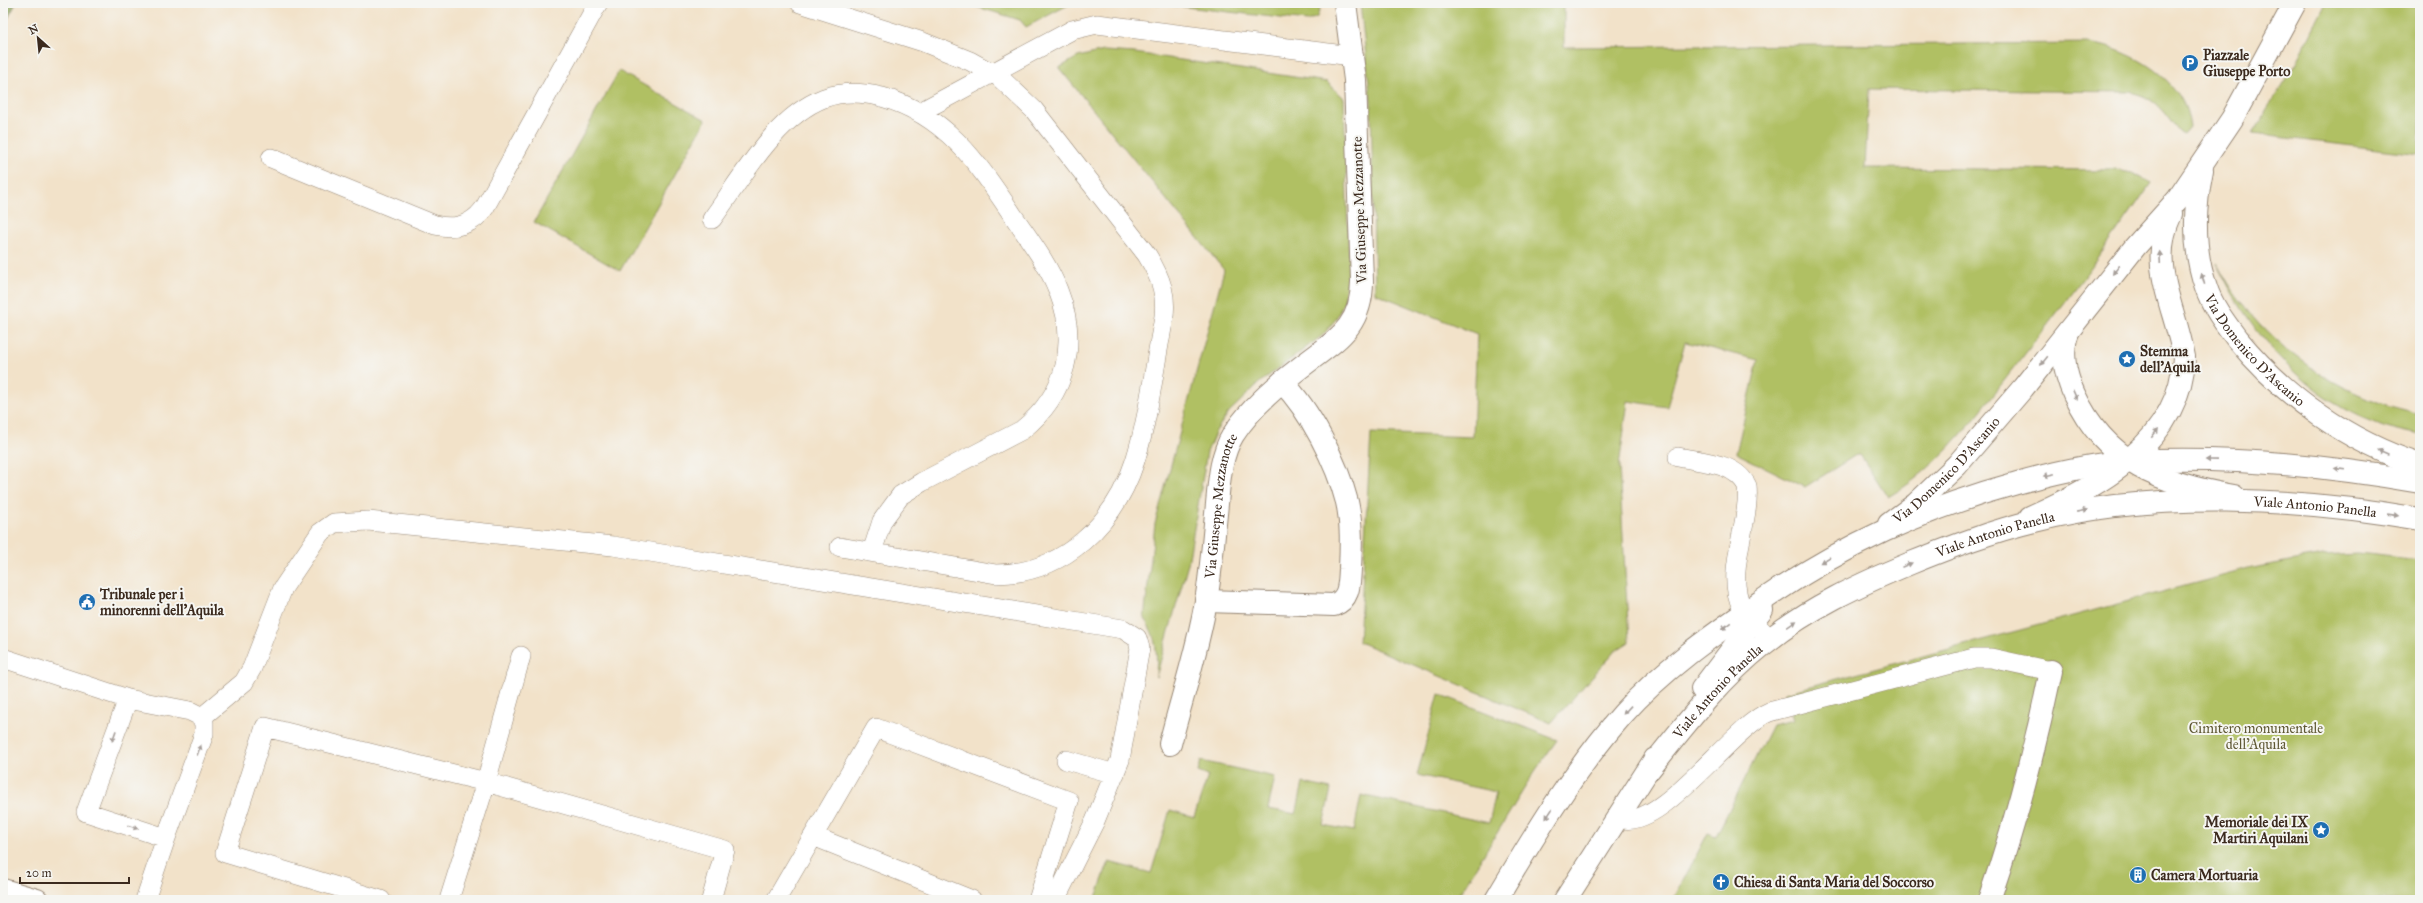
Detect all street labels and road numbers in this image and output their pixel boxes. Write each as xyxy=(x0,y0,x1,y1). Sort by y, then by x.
street label: Via Giuseppe Mezzanotte xyxy=(1348,136,1371,285)
street label: Via Domenico D'Ascanio xyxy=(2200,290,2308,410)
street label: Via Domenico D'Ascanio xyxy=(1889,413,2004,528)
street label: Via Giuseppe Mezzanotte xyxy=(1201,430,1241,581)
street label: Viale Antonio Panella xyxy=(2252,493,2378,521)
street label: Viale Antonio Panella xyxy=(1933,508,2056,562)
street label: Viale Antonio Panella xyxy=(1669,641,1766,743)

